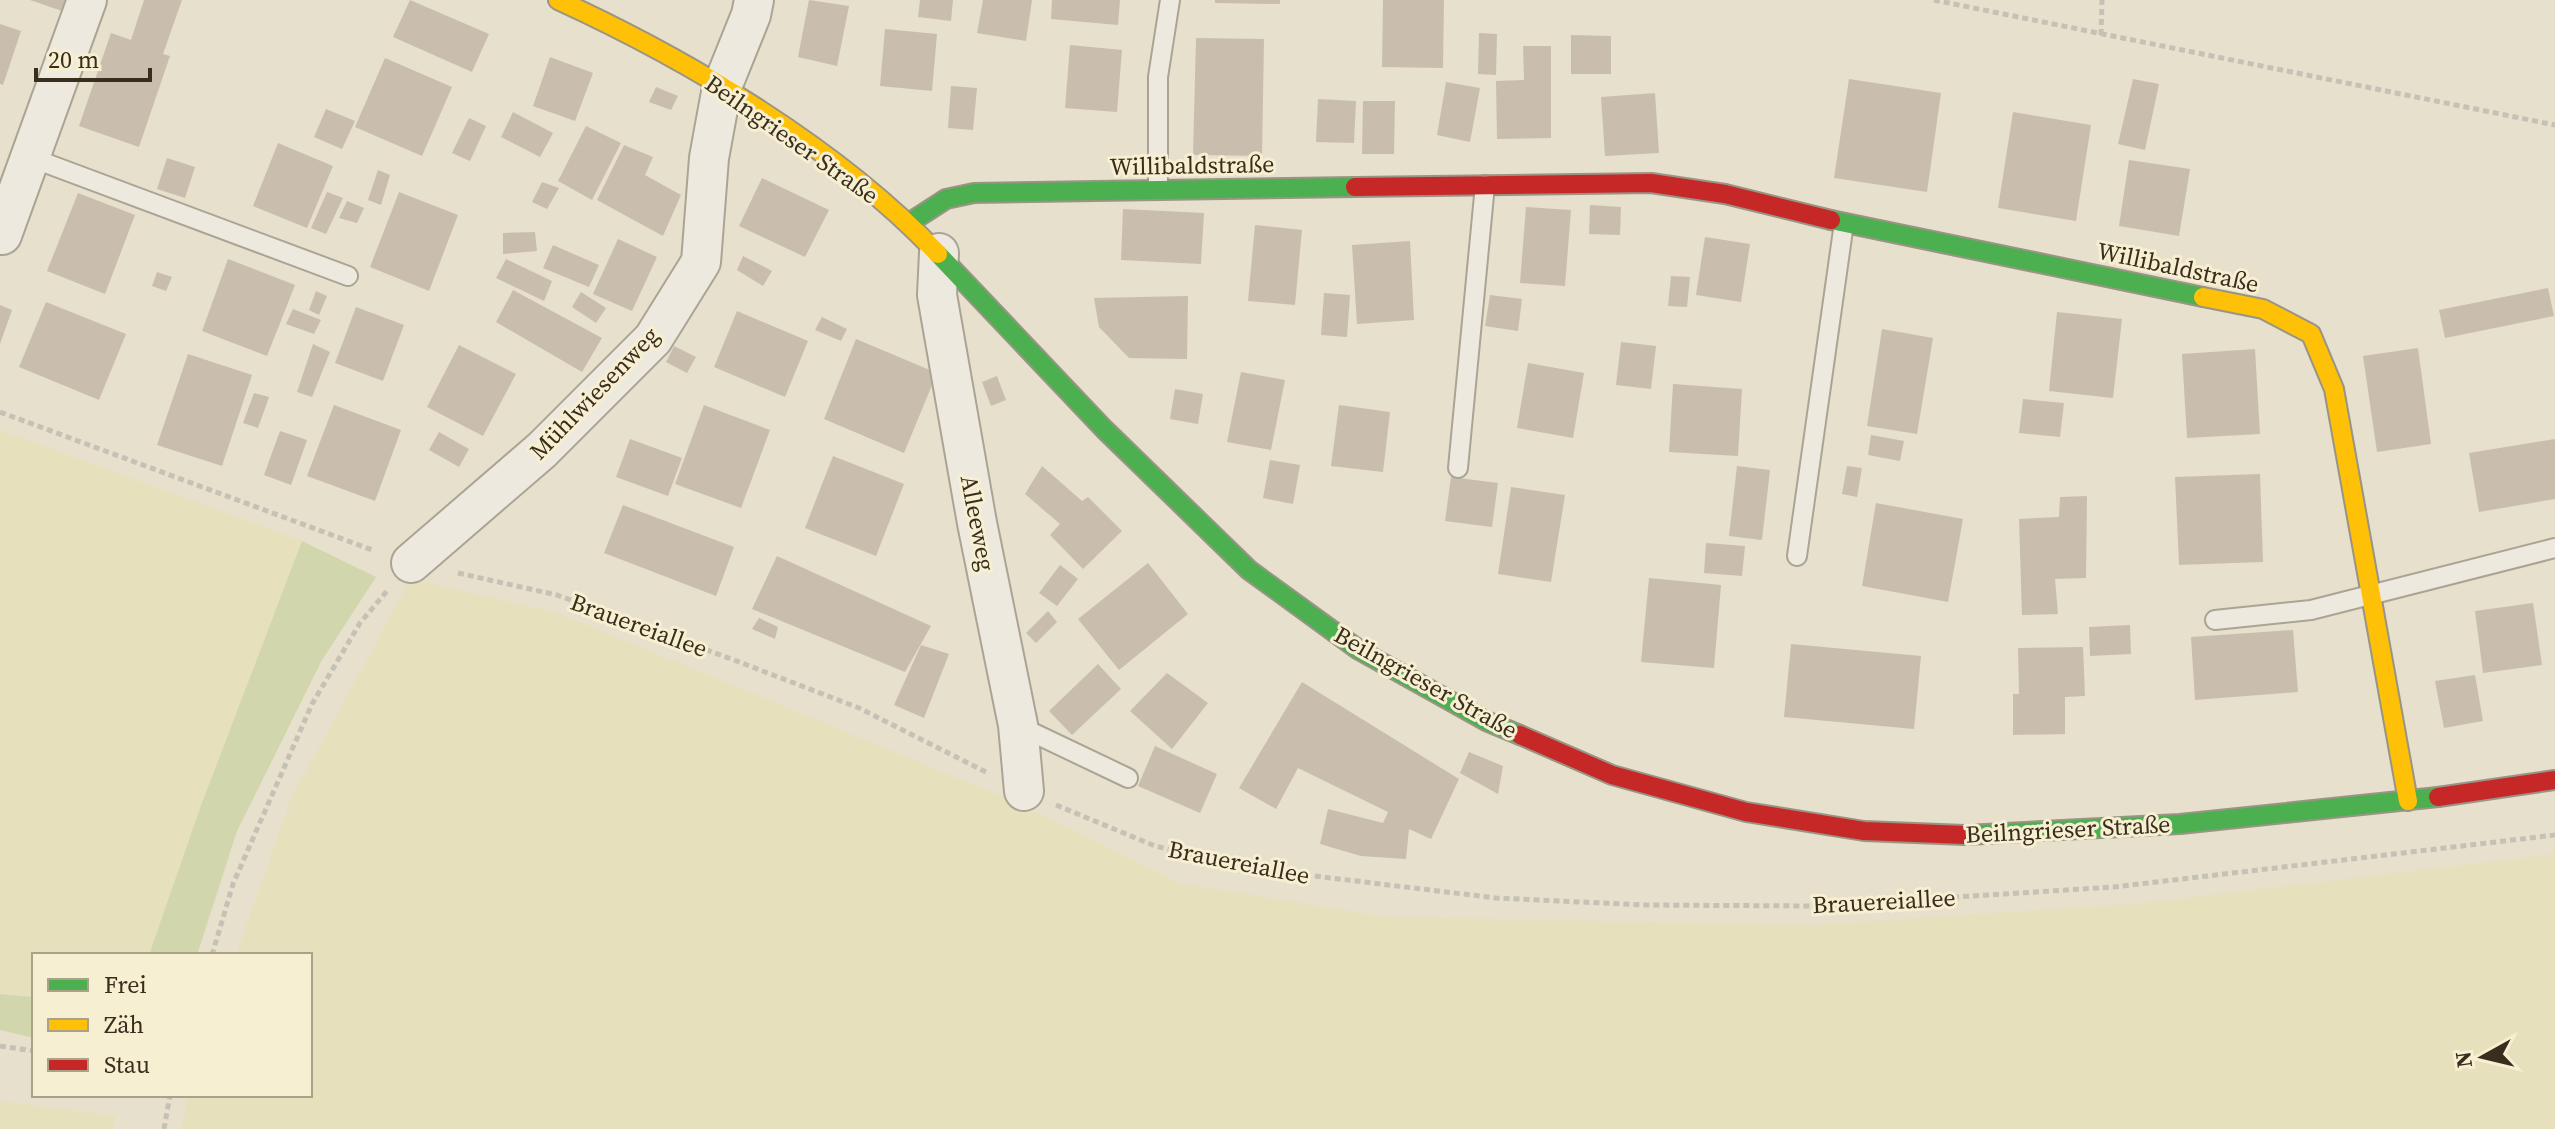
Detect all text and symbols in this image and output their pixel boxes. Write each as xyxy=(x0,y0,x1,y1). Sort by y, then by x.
scale bar xyxy=(36,32,150,82)
text: 20 m xyxy=(48,43,99,76)
street label: Beilngrieser Straße xyxy=(699,67,885,211)
street label: Willibaldstraße xyxy=(1109,147,1275,183)
street label: Willibaldstraße xyxy=(2094,234,2262,300)
street label: Mühlwiesenweg xyxy=(522,319,666,467)
street label: Alleeweg xyxy=(953,472,1003,574)
street label: Brauereiallee xyxy=(566,585,712,665)
street label: Beilngrieser Straße xyxy=(1328,618,1524,746)
street label: Beilngrieser Straße xyxy=(1965,807,2171,851)
street label: Brauereiallee xyxy=(1165,832,1313,892)
street label: Brauereiallee xyxy=(1811,881,1957,921)
legend xyxy=(32,953,312,1097)
text: Frei xyxy=(104,968,147,1001)
text: Zäh xyxy=(104,1008,144,1041)
north arrow xyxy=(2443,1017,2523,1097)
text: Stau xyxy=(104,1048,150,1081)
text: N xyxy=(2447,1050,2479,1070)

